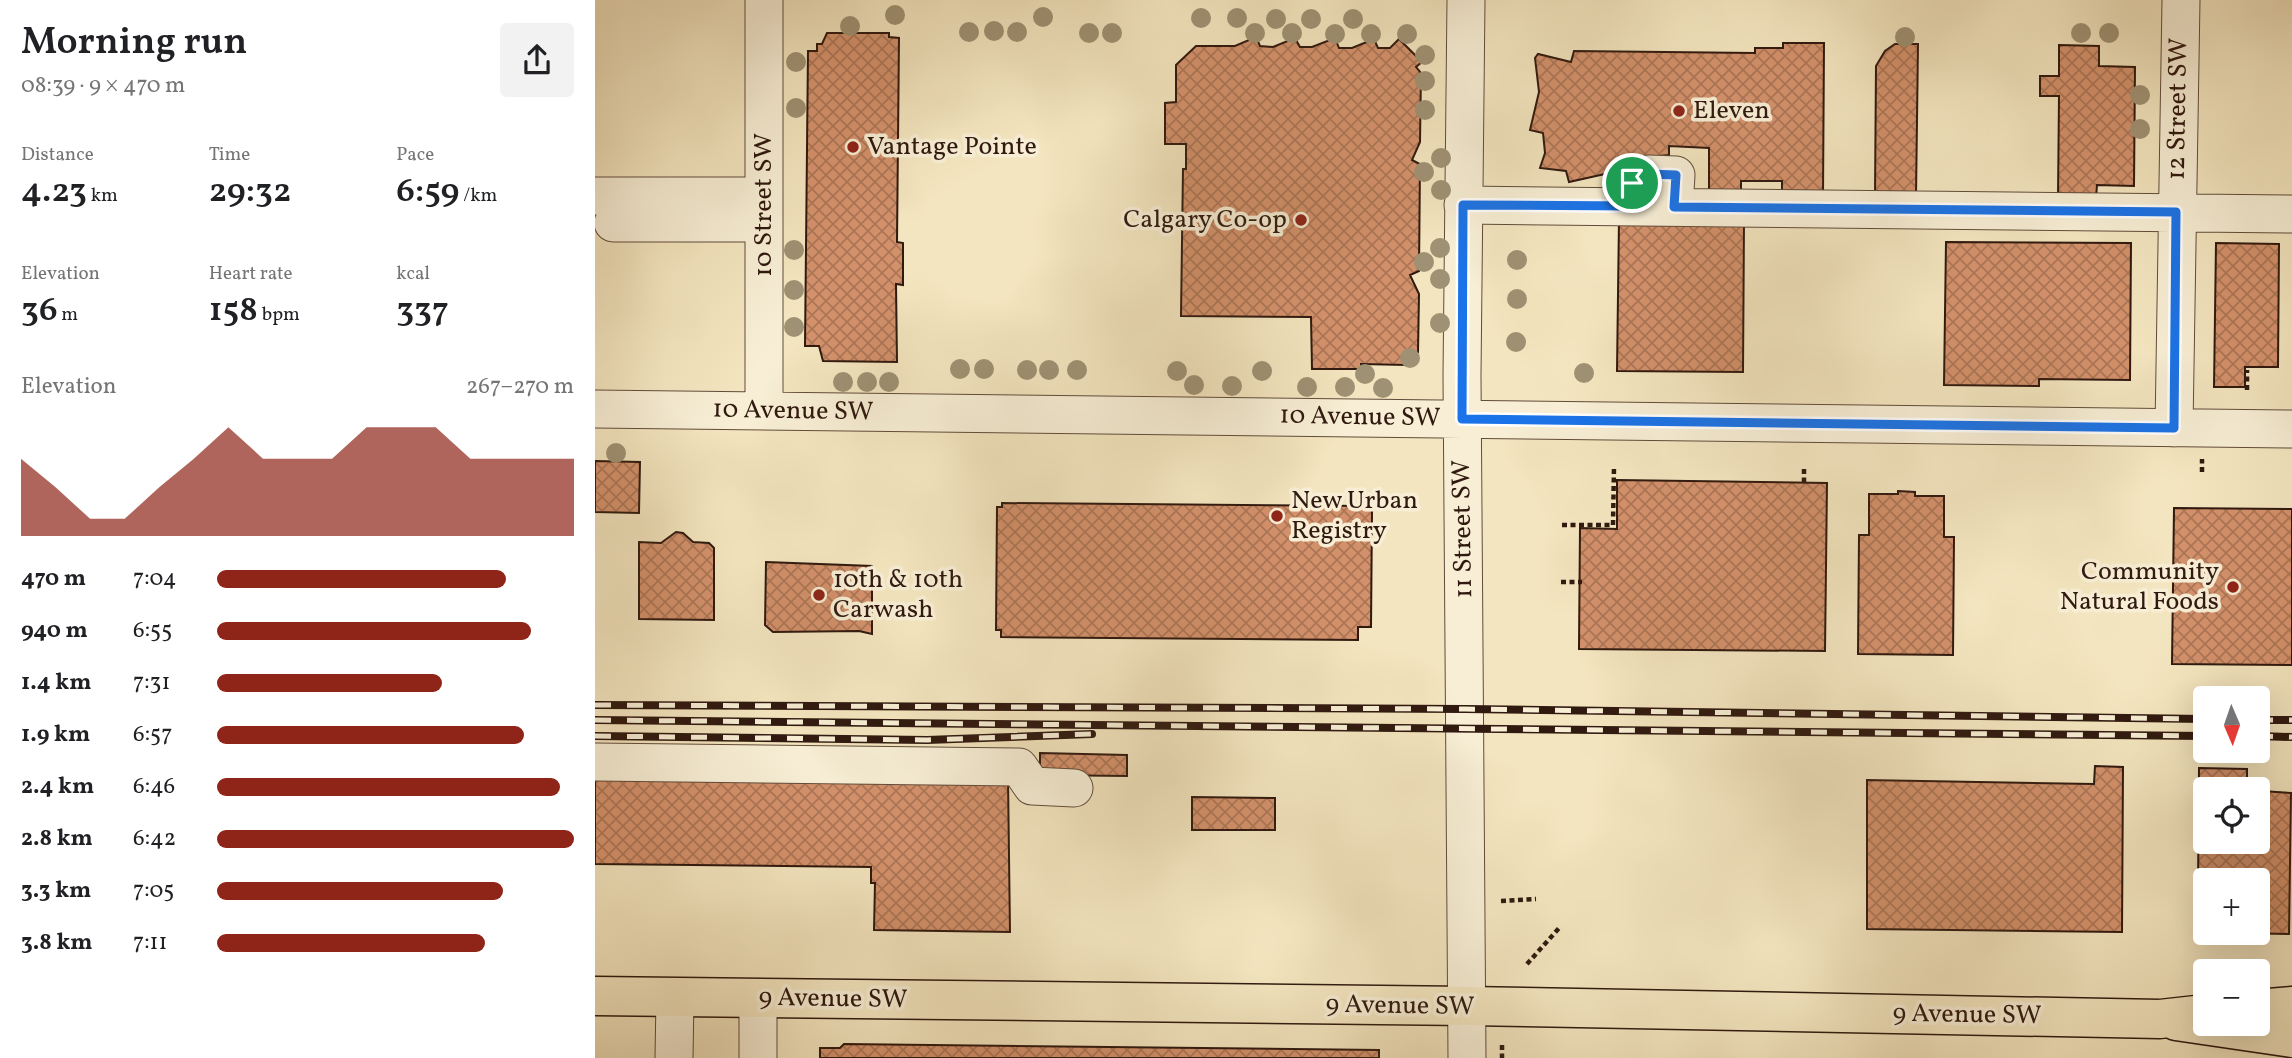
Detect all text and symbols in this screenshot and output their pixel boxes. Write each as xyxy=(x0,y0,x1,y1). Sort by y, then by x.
text: Morning run xyxy=(21,17,247,70)
button: share xyxy=(500,23,574,97)
street label: 12 Street SW xyxy=(2159,37,2197,181)
text: 08:39 · 9 × 470 m xyxy=(21,70,185,102)
place label: Eleven xyxy=(1693,93,1770,129)
marker: Eleven xyxy=(1671,103,1687,119)
place label: Vantage Pointe xyxy=(867,129,1037,165)
street label: 10 Street SW xyxy=(746,133,782,277)
marker: Vantage Pointe xyxy=(845,139,861,155)
text: Distance xyxy=(21,142,94,168)
text: Time xyxy=(209,142,250,168)
text: Pace xyxy=(396,142,434,168)
pin xyxy=(1602,153,1662,213)
icon: arrive xyxy=(1613,164,1651,202)
text: 4.23 xyxy=(21,168,87,216)
text: 29:32 xyxy=(209,168,291,216)
text: 6:59 xyxy=(396,168,459,216)
text: km xyxy=(87,183,118,209)
text: /km xyxy=(459,183,497,209)
place label: Calgary Co-op xyxy=(1123,202,1287,238)
marker: Calgary Co-op xyxy=(1293,212,1309,228)
text: Elevation xyxy=(21,261,100,287)
text: Heart rate xyxy=(209,261,293,287)
text: kcal xyxy=(396,261,430,287)
text: 36 xyxy=(21,287,58,335)
text: 158 xyxy=(209,287,258,335)
text: 337 xyxy=(396,287,449,335)
text: m xyxy=(58,302,78,328)
text: bpm xyxy=(258,302,300,328)
text: Elevation xyxy=(21,371,117,403)
text: 267–270 m xyxy=(466,371,574,403)
street label: 10 Avenue SW xyxy=(712,392,874,430)
street label: 10 Avenue SW xyxy=(1279,398,1441,436)
street label: 11 Street SW xyxy=(1444,459,1482,599)
place label: New Urban Registry xyxy=(1291,483,1418,549)
marker: New Urban Registry xyxy=(1269,508,1285,524)
place label: Community Natural Foods xyxy=(2060,554,2219,620)
place label: 10th & 10th Carwash xyxy=(833,562,963,628)
text: 470 m xyxy=(21,563,86,595)
text: 7:04 xyxy=(133,563,177,595)
marker: Community Natural Foods xyxy=(2225,579,2241,595)
marker: 10th & 10th Carwash xyxy=(811,587,827,603)
text: 940 m xyxy=(21,615,88,647)
text: 6:55 xyxy=(133,615,172,647)
text: 1.4 km xyxy=(21,667,92,699)
text: 7:31 xyxy=(133,667,170,699)
north arrow xyxy=(2193,686,2270,763)
map controls xyxy=(2193,686,2270,1036)
text: 1.9 km xyxy=(21,719,90,751)
text: 6:57 xyxy=(133,719,172,751)
text: 2.4 km xyxy=(21,771,94,803)
text: 6:46 xyxy=(133,771,175,803)
button: locate xyxy=(2193,777,2270,854)
text: 2.8 km xyxy=(21,823,93,855)
text: 6:42 xyxy=(133,823,176,855)
button: + xyxy=(2193,868,2270,945)
text: 3.3 km xyxy=(21,875,91,907)
text: 7:05 xyxy=(133,875,174,907)
text: 3.8 km xyxy=(21,927,93,959)
text: 7:11 xyxy=(133,927,167,959)
button: − xyxy=(2193,959,2270,1036)
street label: 9 Avenue SW xyxy=(758,980,908,1018)
street label: 9 Avenue SW xyxy=(1325,987,1475,1025)
street label: 9 Avenue SW xyxy=(1892,996,2042,1034)

